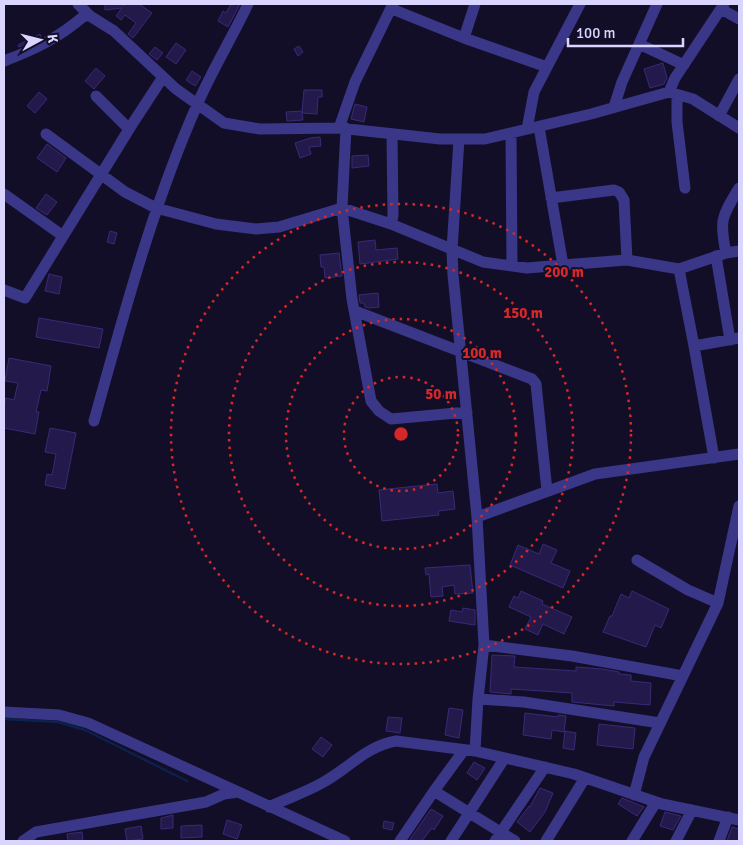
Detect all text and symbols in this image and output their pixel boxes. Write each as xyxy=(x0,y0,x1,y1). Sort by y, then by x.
north arrow xyxy=(15,15,65,65)
scale bar xyxy=(568,15,683,47)
text: 100 m xyxy=(576,24,616,42)
text: K xyxy=(43,33,61,44)
text: 200 m xyxy=(544,263,584,281)
text: 150 m xyxy=(503,304,543,322)
text: 100 m xyxy=(462,344,502,362)
text: 50 m xyxy=(425,385,457,403)
centre of rings xyxy=(392,425,410,443)

